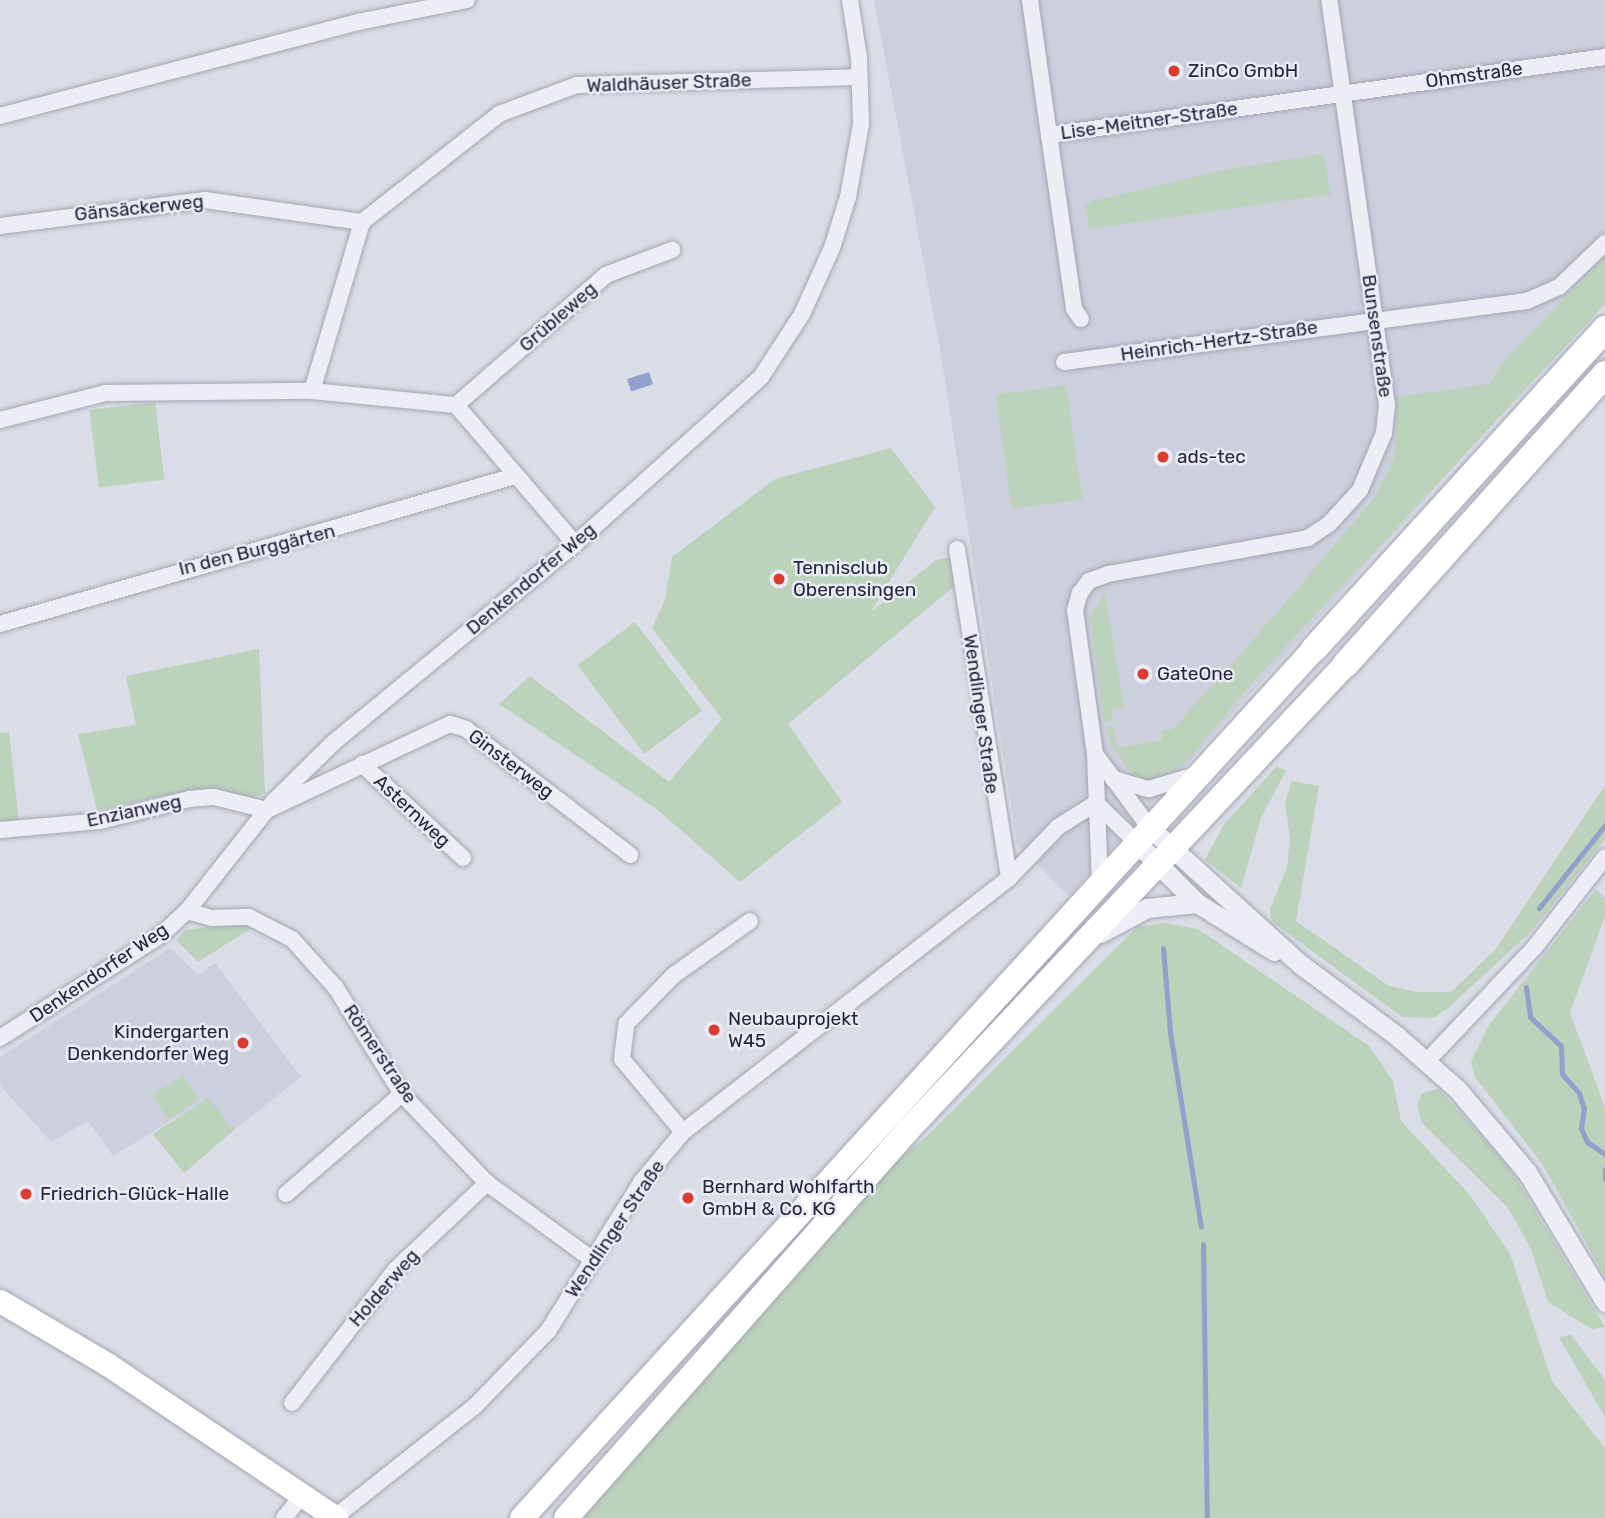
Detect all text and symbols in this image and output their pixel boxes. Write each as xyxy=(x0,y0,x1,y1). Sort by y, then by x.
street label: Ohmstraße xyxy=(1424,57,1524,93)
place label: ZinCo GmbH xyxy=(1188,60,1298,82)
marker: ZinCo GmbH xyxy=(1166,63,1182,79)
street label: Waldhäuser Straße xyxy=(586,69,752,97)
street label: Lise-Meitner-Straße xyxy=(1059,97,1239,145)
street label: Gänsäckerweg xyxy=(73,190,205,226)
street label: Bunsenstraße xyxy=(1357,273,1397,399)
street label: Grübleweg xyxy=(515,277,601,357)
street label: Heinrich-Hertz-Straße xyxy=(1119,316,1319,366)
place label: ads-tec xyxy=(1177,446,1246,468)
marker: ads-tec xyxy=(1155,449,1171,465)
street label: Denkendorfer Weg xyxy=(461,518,601,640)
street label: In den Burggärten xyxy=(176,520,338,580)
place label: Tennisclub Oberensingen xyxy=(793,557,916,601)
marker: Tennisclub Oberensingen xyxy=(771,571,787,587)
street label: Wendlinger Straße xyxy=(958,632,1004,796)
place label: GateOne xyxy=(1157,663,1233,685)
marker: GateOne xyxy=(1135,666,1151,682)
street label: Ginsterweg xyxy=(464,725,558,803)
street label: Asternweg xyxy=(369,770,455,852)
street label: Enzianweg xyxy=(85,790,183,832)
street label: Denkendorfer Weg xyxy=(25,918,173,1028)
street label: Römerstraße xyxy=(339,1000,421,1108)
place label: Neubauprojekt W45 xyxy=(728,1008,858,1052)
place label: Kindergarten Denkendorfer Weg xyxy=(66,1021,229,1065)
marker: Neubauprojekt W45 xyxy=(706,1022,722,1038)
marker: Kindergarten Denkendorfer Weg xyxy=(235,1035,251,1051)
street label: Wendlinger Straße xyxy=(560,1156,670,1302)
place label: Bernhard Wohlfarth GmbH & Co. KG xyxy=(702,1176,875,1220)
place label: Friedrich-Glück-Halle xyxy=(40,1183,229,1205)
marker: Friedrich-Glück-Halle xyxy=(18,1186,34,1202)
marker: Bernhard Wohlfarth GmbH & Co. KG xyxy=(680,1190,696,1206)
street label: Holderweg xyxy=(344,1245,424,1331)

